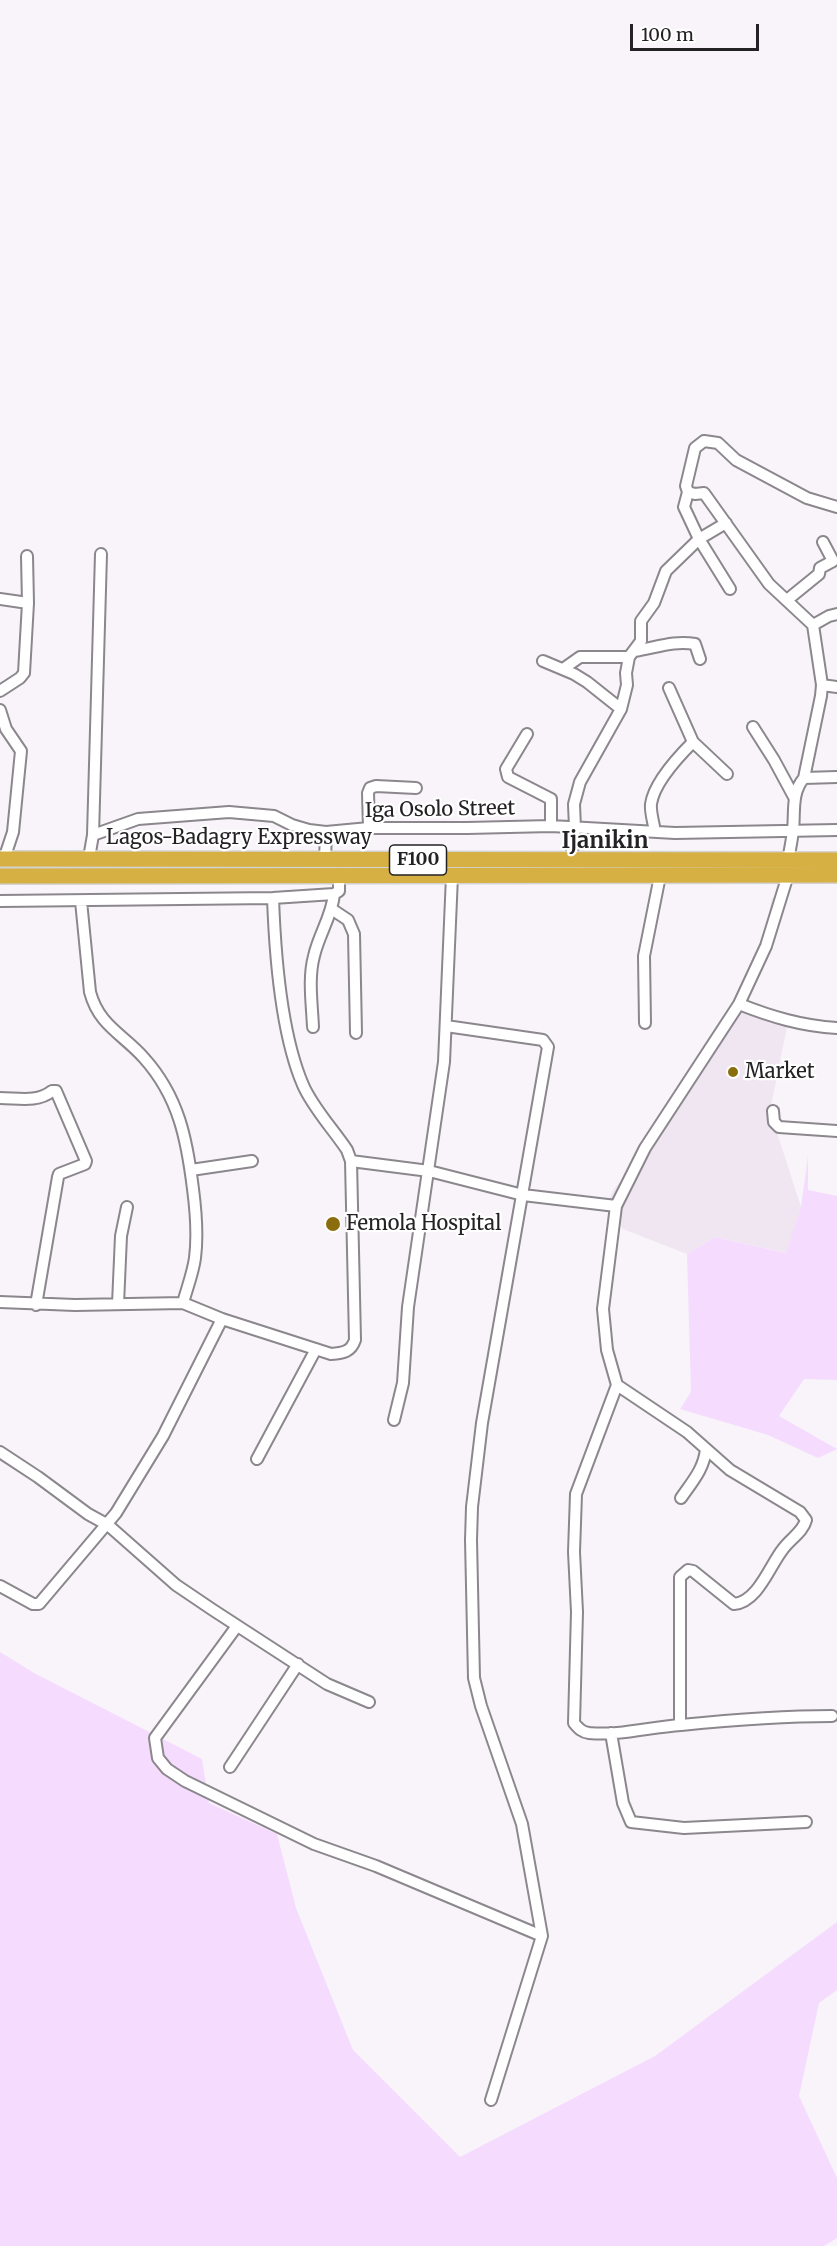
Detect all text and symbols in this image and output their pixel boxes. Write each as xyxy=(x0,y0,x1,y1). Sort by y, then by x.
scale bar xyxy=(633,12,762,50)
text: 100 m xyxy=(641,23,694,46)
street label: Iga Osolo Street xyxy=(365,797,515,823)
street label: Lagos-Badagry Expressway xyxy=(106,826,372,850)
district label: Ijanikin xyxy=(562,829,648,855)
road number: F100 xyxy=(390,845,446,875)
place label: Market xyxy=(745,1060,814,1084)
marker: Market xyxy=(726,1065,740,1079)
place label: Femola Hospital xyxy=(346,1212,501,1236)
marker: Femola Hospital xyxy=(324,1215,342,1233)

